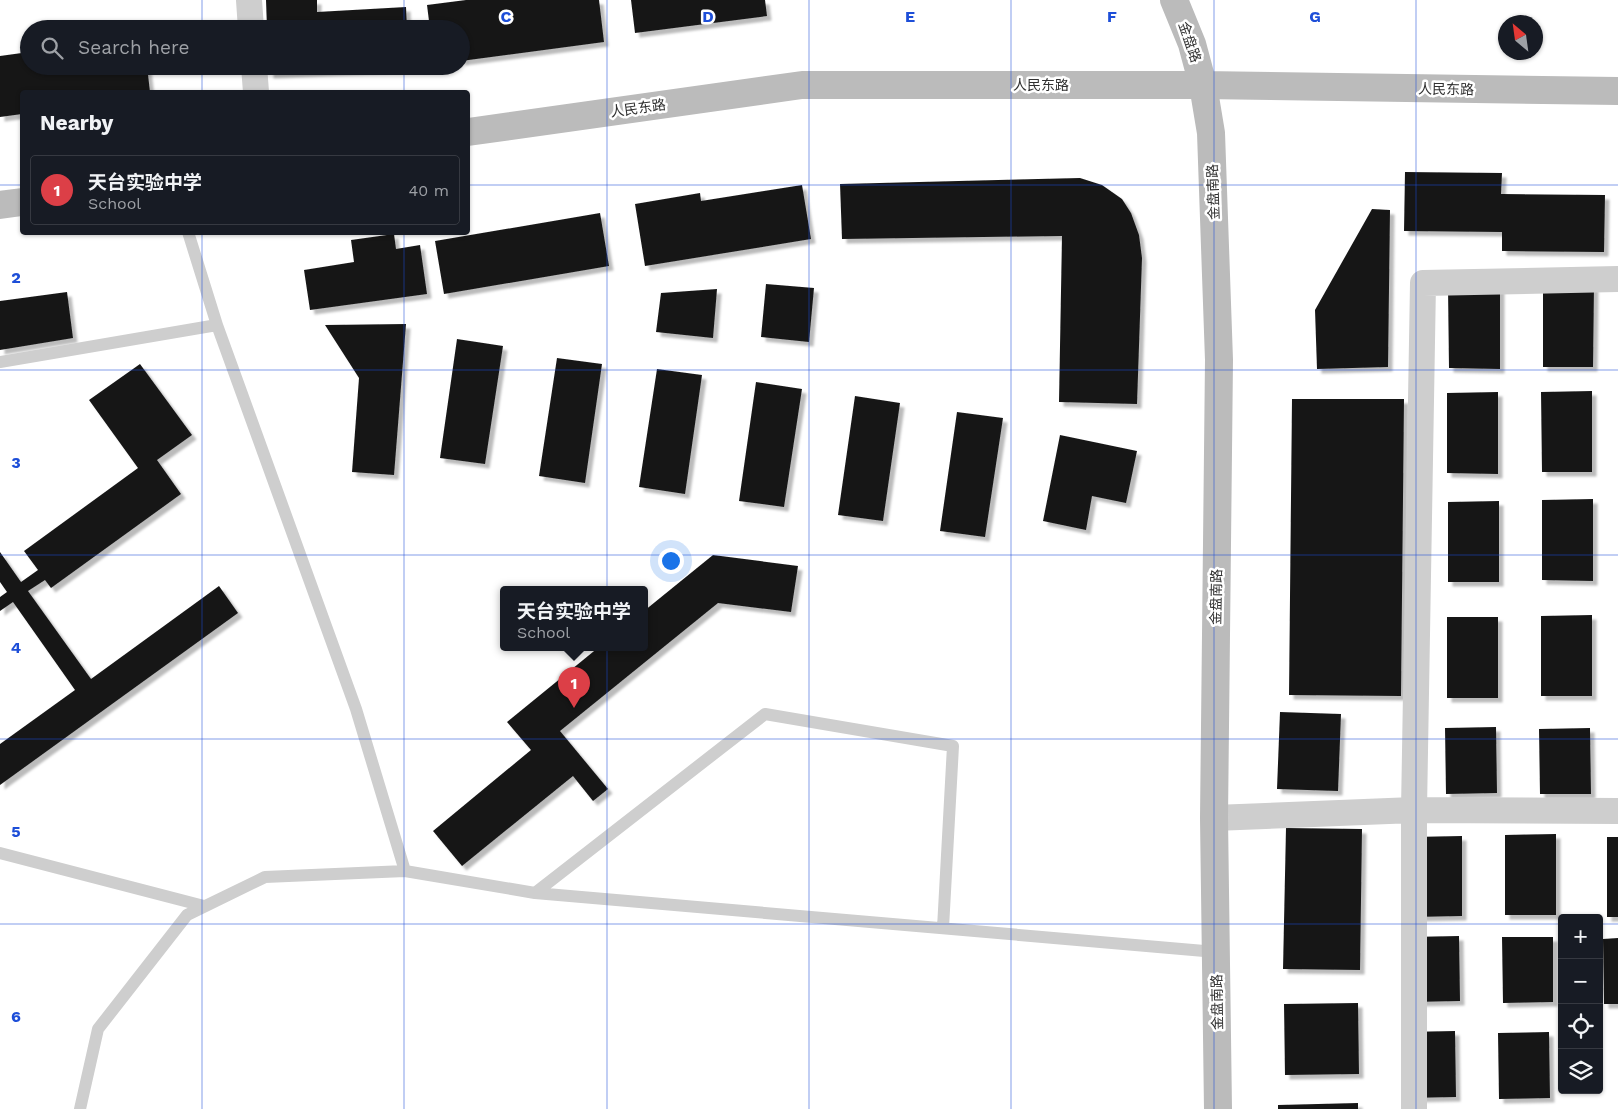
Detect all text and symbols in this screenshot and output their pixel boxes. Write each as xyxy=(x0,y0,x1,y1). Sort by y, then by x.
text: C xyxy=(501,7,512,26)
text: D xyxy=(702,7,714,26)
text: E xyxy=(905,7,915,26)
text: F xyxy=(1107,7,1117,26)
text: G xyxy=(1309,7,1321,26)
north arrow xyxy=(1498,15,1543,60)
search box xyxy=(20,20,470,75)
street label: 金盘路 xyxy=(1176,20,1204,64)
icon: search xyxy=(38,34,66,62)
text: Search here xyxy=(78,36,189,59)
street label: 人民东路 xyxy=(1013,77,1069,93)
street label: 人民东路 xyxy=(1418,81,1474,97)
street label: 人民东路 xyxy=(609,96,667,120)
text: Nearby xyxy=(40,110,113,135)
street label: 金盘南路 xyxy=(1204,164,1222,220)
text: 天台实验中学 xyxy=(88,171,202,194)
text: 1 xyxy=(54,181,60,200)
text: 40 m xyxy=(409,181,449,200)
text: School xyxy=(88,194,141,213)
text: 2 xyxy=(11,268,21,287)
text: 3 xyxy=(11,453,21,472)
your location xyxy=(658,548,684,574)
street label: 金盘南路 xyxy=(1208,569,1224,625)
popup xyxy=(500,586,648,651)
text: 天台实验中学 xyxy=(517,600,631,623)
text: School xyxy=(517,623,570,642)
text: 4 xyxy=(11,638,21,657)
pin: 1 xyxy=(558,667,590,708)
text: 5 xyxy=(11,822,21,841)
map controls xyxy=(1558,914,1603,1094)
button: + xyxy=(1558,914,1603,959)
button: − xyxy=(1558,959,1603,1004)
street label: 金盘南路 xyxy=(1209,974,1225,1030)
button: locate xyxy=(1558,1004,1603,1049)
text: 6 xyxy=(11,1007,21,1026)
button: layers xyxy=(1558,1049,1603,1094)

